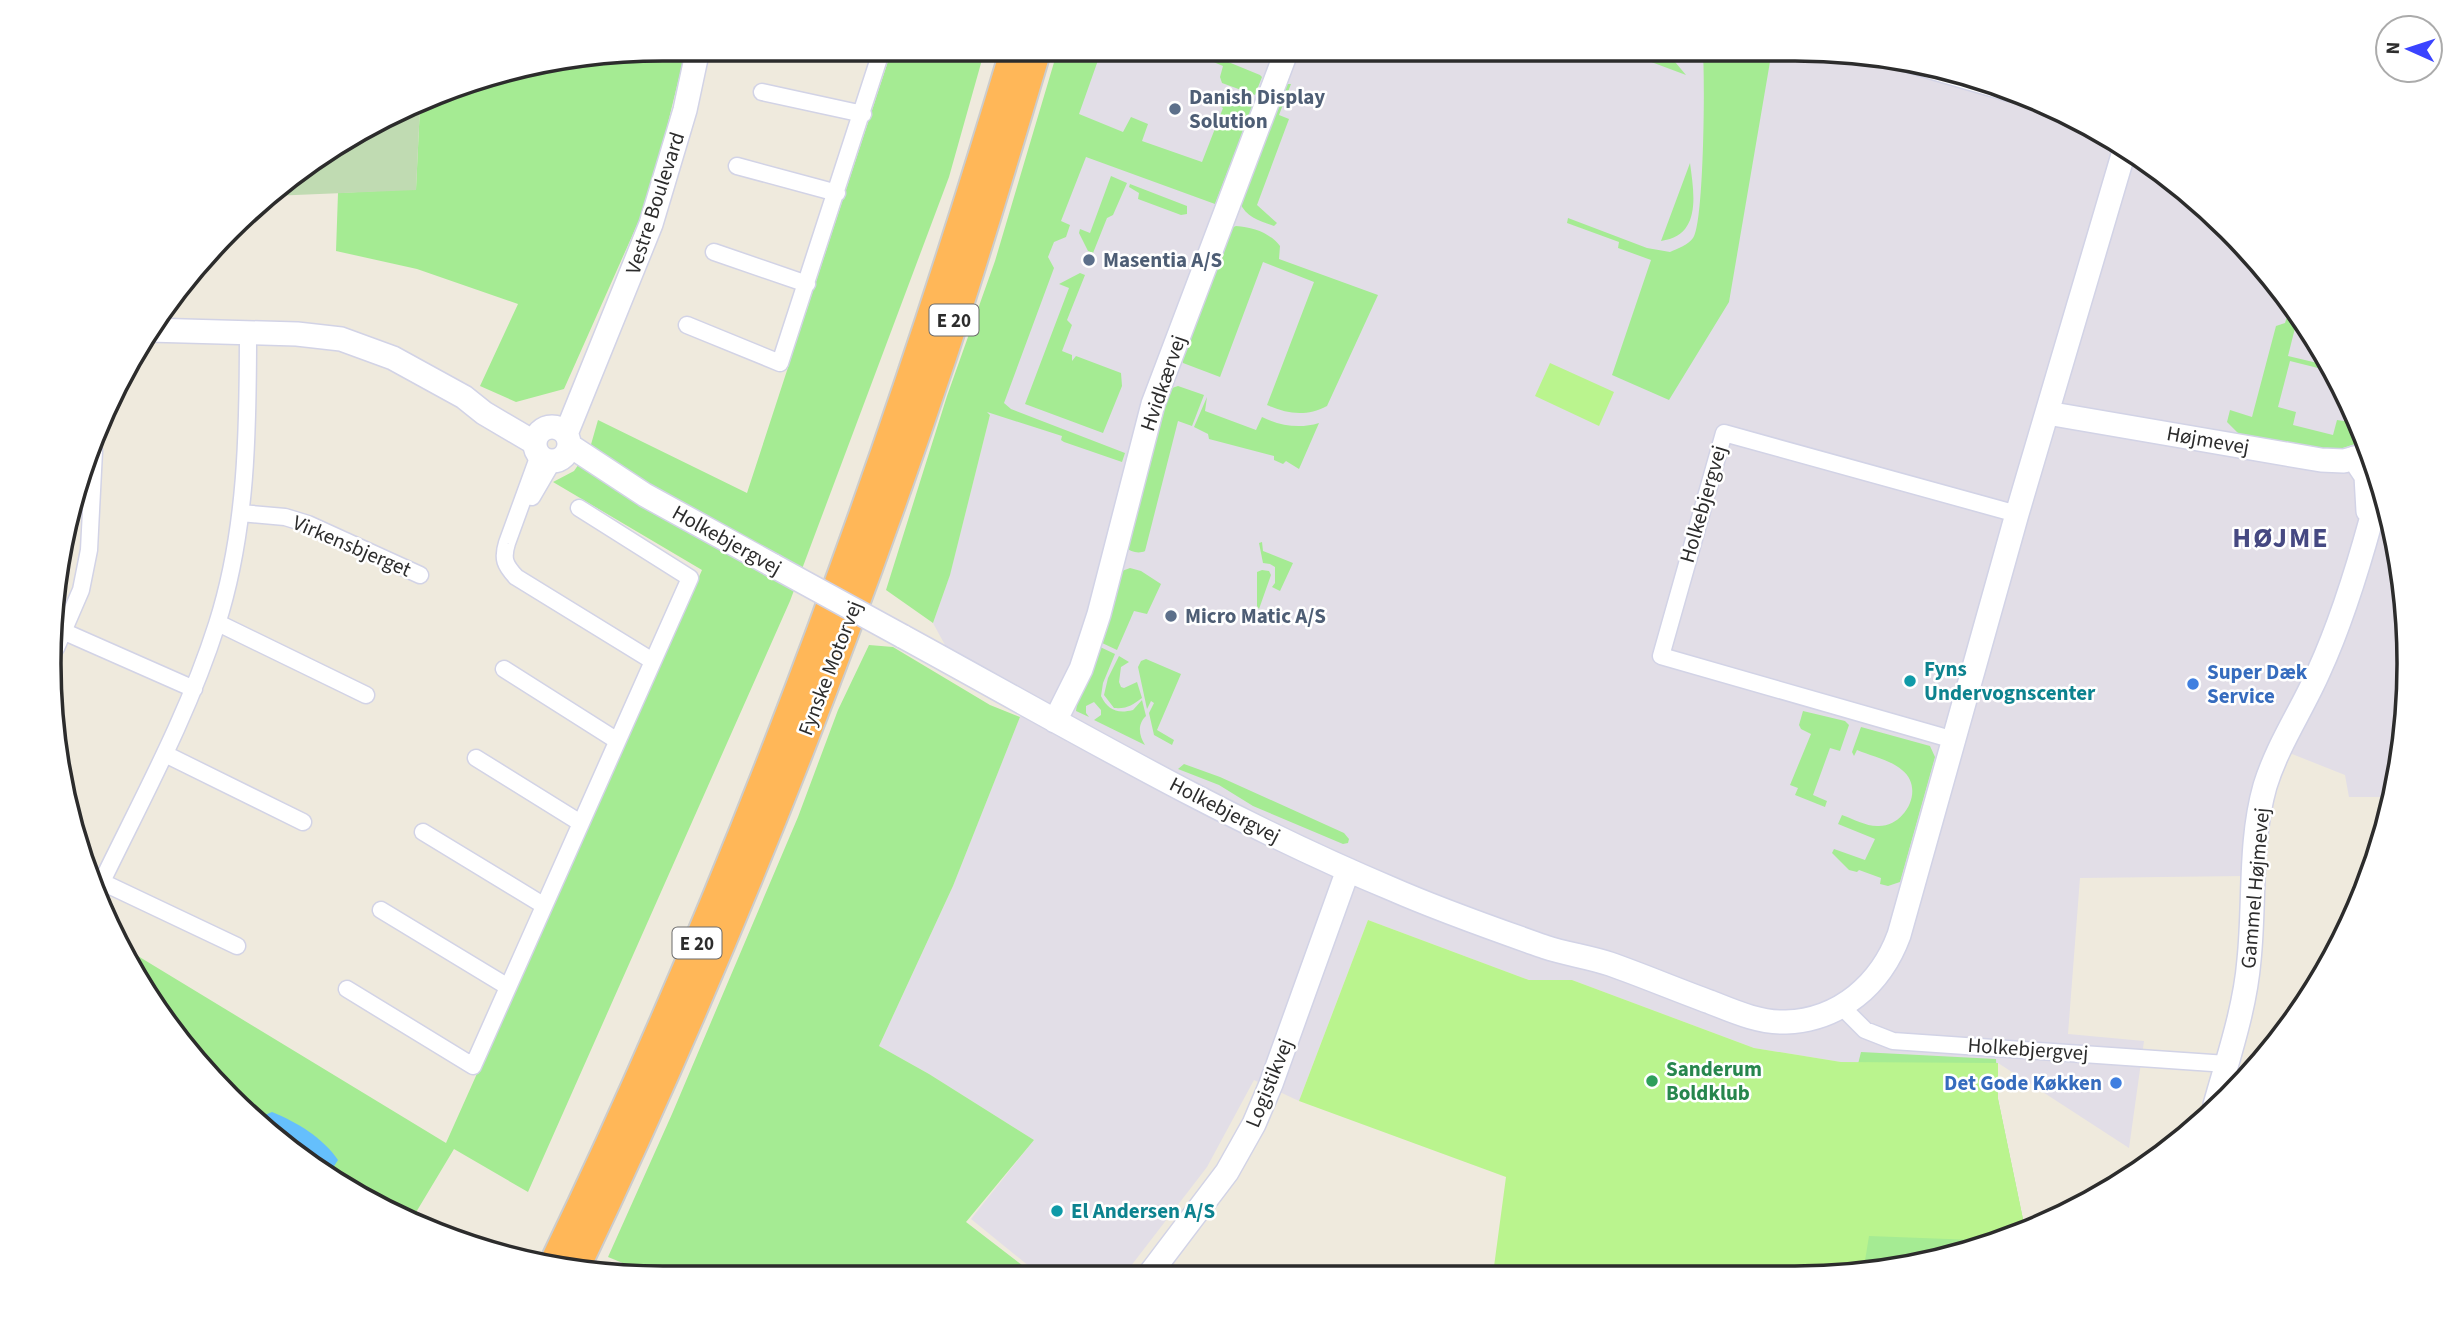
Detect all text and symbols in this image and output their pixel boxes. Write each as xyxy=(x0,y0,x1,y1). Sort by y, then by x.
north arrow xyxy=(2374,14,2444,84)
text: N xyxy=(2380,41,2407,55)
place label: Danish Display Solution xyxy=(1189,82,1325,136)
marker: Danish Display Solution xyxy=(1167,101,1183,117)
street label: Vestre Boulevard xyxy=(618,128,692,278)
place label: Masentia A/S xyxy=(1103,245,1222,275)
marker: Masentia A/S xyxy=(1081,252,1097,268)
road number: E 20 xyxy=(930,304,978,336)
street label: Hvidkærvej xyxy=(1133,331,1193,435)
street label: Højmevej xyxy=(2164,418,2252,462)
street label: Holkebjergvej xyxy=(1672,442,1734,566)
street label: Holkebjergvej xyxy=(667,498,787,582)
street label: Virkensbjerget xyxy=(288,508,416,584)
district label: HØJME xyxy=(2232,518,2330,558)
street label: Fynske Motorvej xyxy=(790,596,870,740)
place label: Micro Matic A/S xyxy=(1185,601,1326,631)
marker: Micro Matic A/S xyxy=(1163,608,1179,624)
place label: Fyns Undervognscenter xyxy=(1924,654,2096,708)
place label: Super Dæk Service xyxy=(2207,657,2308,711)
marker: Fyns Undervognscenter xyxy=(1902,673,1918,689)
marker: Super Dæk Service xyxy=(2185,676,2201,692)
street label: Holkebjergvej xyxy=(1164,769,1286,851)
street label: Gammel Højmevej xyxy=(2233,806,2277,970)
road number: E 20 xyxy=(672,928,722,959)
street label: Holkebjergvej xyxy=(1967,1030,2089,1068)
street label: Logistikvej xyxy=(1238,1034,1300,1132)
place label: Sanderum Boldklub xyxy=(1666,1054,1762,1108)
place label: Det Gode Køkken xyxy=(1944,1068,2102,1098)
marker: Sanderum Boldklub xyxy=(1644,1073,1660,1089)
marker: Det Gode Køkken xyxy=(2108,1075,2124,1091)
place label: El Andersen A/S xyxy=(1071,1196,1215,1226)
marker: El Andersen A/S xyxy=(1049,1203,1065,1219)

